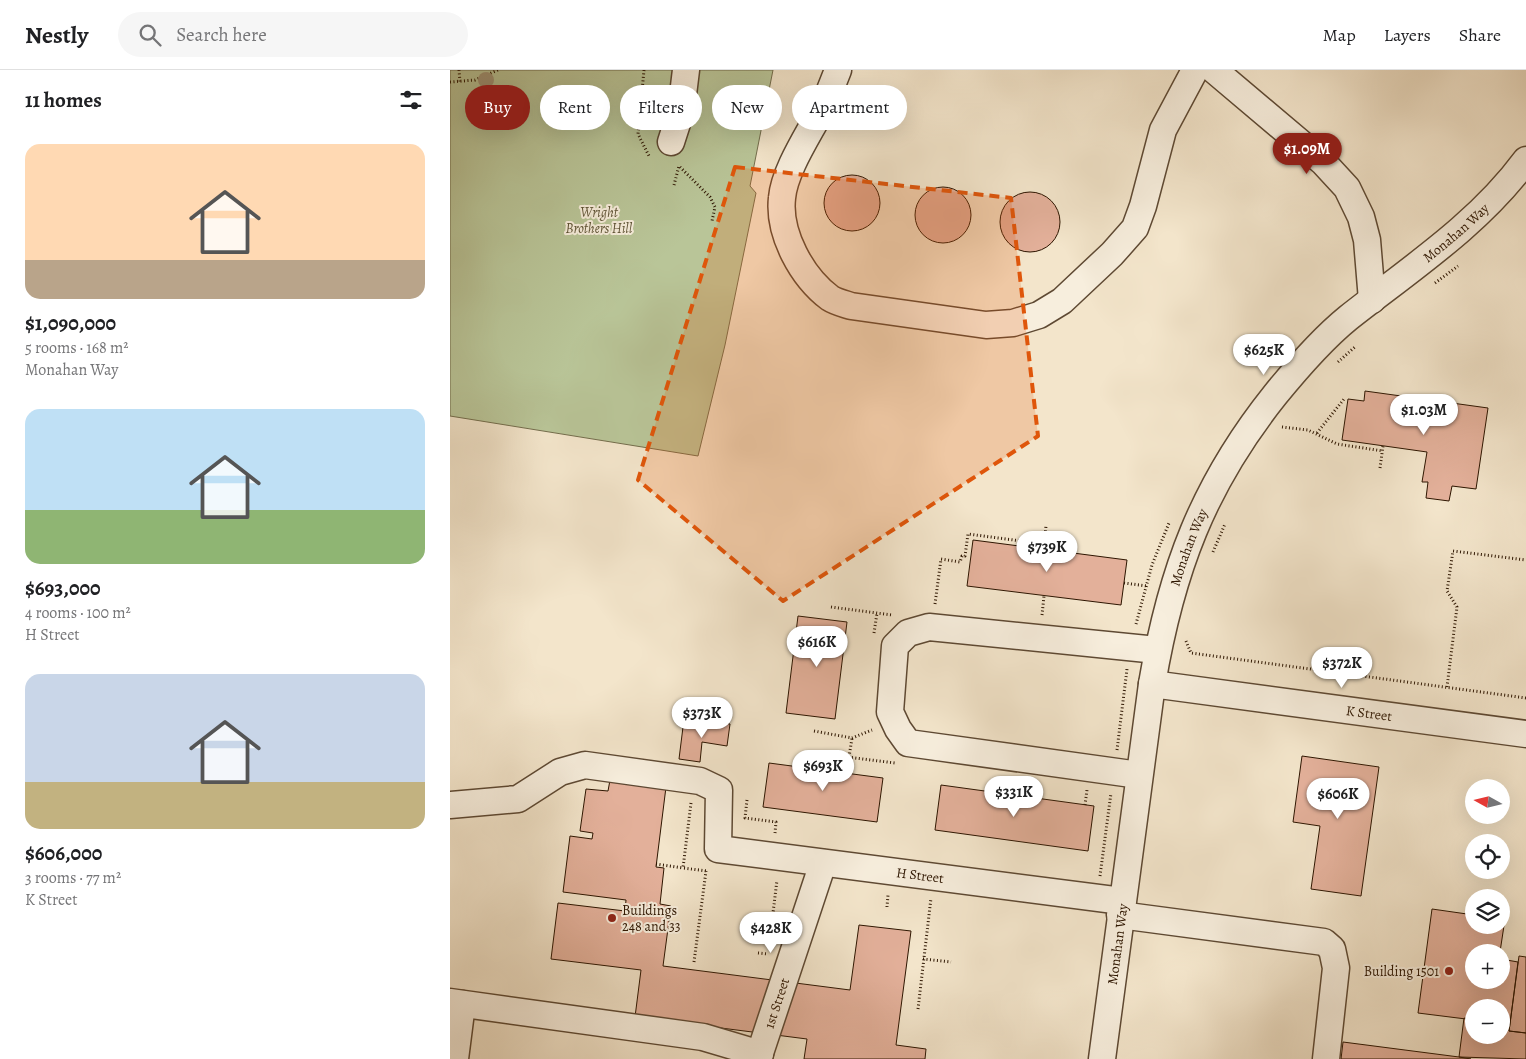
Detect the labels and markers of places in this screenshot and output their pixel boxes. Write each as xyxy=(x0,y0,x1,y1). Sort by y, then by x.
pin: $1.09M xyxy=(1266,132,1348,175)
pin: $625K xyxy=(1229,334,1299,376)
pin: $1.03M xyxy=(1383,394,1465,436)
pin: $739K xyxy=(1012,530,1082,573)
pin: $616K xyxy=(782,626,852,668)
pin: $372K xyxy=(1307,646,1377,689)
pin: $373K xyxy=(667,696,737,739)
pin: $693K xyxy=(788,750,858,792)
pin: $331K xyxy=(979,776,1049,818)
pin: $606K xyxy=(1303,778,1373,820)
place label: Buildings 248 and 33 xyxy=(622,901,681,936)
marker: Buildings 248 and 33 xyxy=(606,912,618,924)
pin: $428K xyxy=(736,912,806,954)
place label: Building 1501 xyxy=(1364,962,1439,981)
marker: Building 1501 xyxy=(1443,965,1455,977)

